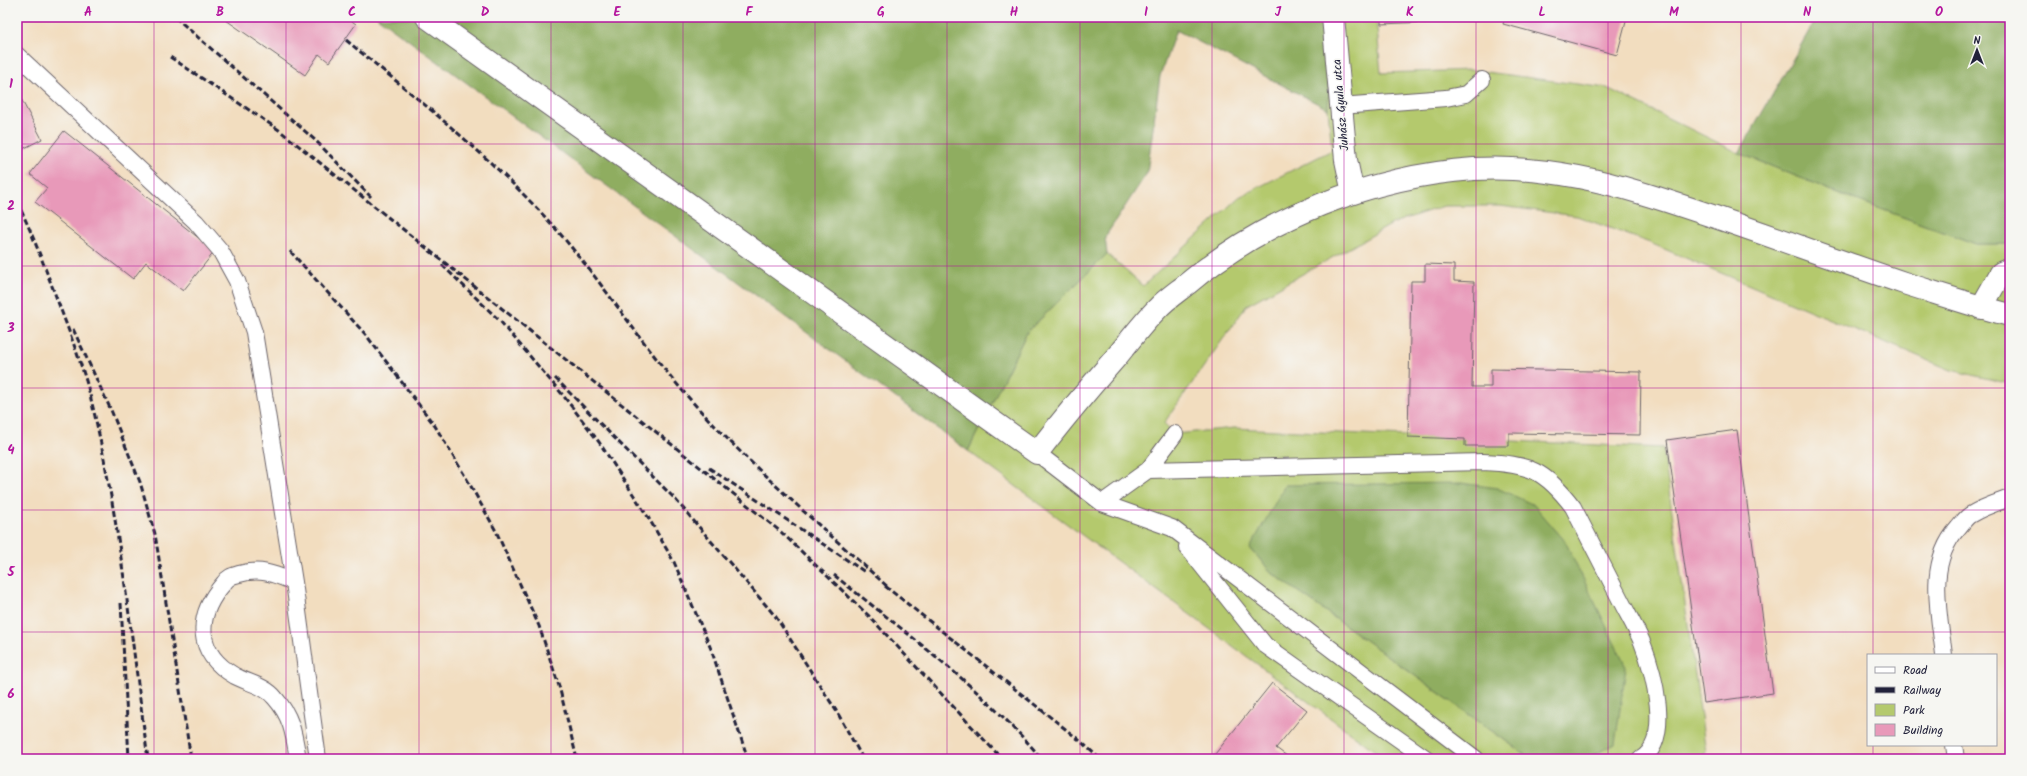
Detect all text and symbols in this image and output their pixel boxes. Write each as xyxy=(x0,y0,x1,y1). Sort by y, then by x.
text: A xyxy=(84,2,92,23)
text: B xyxy=(216,2,224,23)
text: C xyxy=(348,2,356,23)
text: D xyxy=(481,2,490,23)
text: E xyxy=(613,2,621,23)
text: F xyxy=(745,2,753,23)
text: G xyxy=(877,2,885,23)
text: H xyxy=(1010,2,1019,23)
text: I xyxy=(1144,2,1148,23)
text: J xyxy=(1275,2,1282,23)
text: K xyxy=(1406,2,1414,23)
text: L xyxy=(1538,2,1546,23)
text: M xyxy=(1669,2,1679,23)
text: N xyxy=(1803,2,1812,23)
text: O xyxy=(1935,2,1943,23)
north arrow xyxy=(1957,30,1997,70)
text: N xyxy=(1974,32,1981,50)
street label: Juhász Gyula utca xyxy=(1327,58,1354,152)
text: 1 xyxy=(9,74,13,95)
text: 2 xyxy=(7,196,15,217)
text: 3 xyxy=(6,318,15,339)
text: 4 xyxy=(7,440,15,461)
text: 5 xyxy=(7,562,16,583)
legend xyxy=(1867,654,1997,746)
text: Road xyxy=(1903,661,1928,680)
text: Railway xyxy=(1903,681,1941,700)
text: 6 xyxy=(7,684,15,705)
text: Park xyxy=(1903,701,1925,720)
text: Building xyxy=(1903,721,1943,740)

